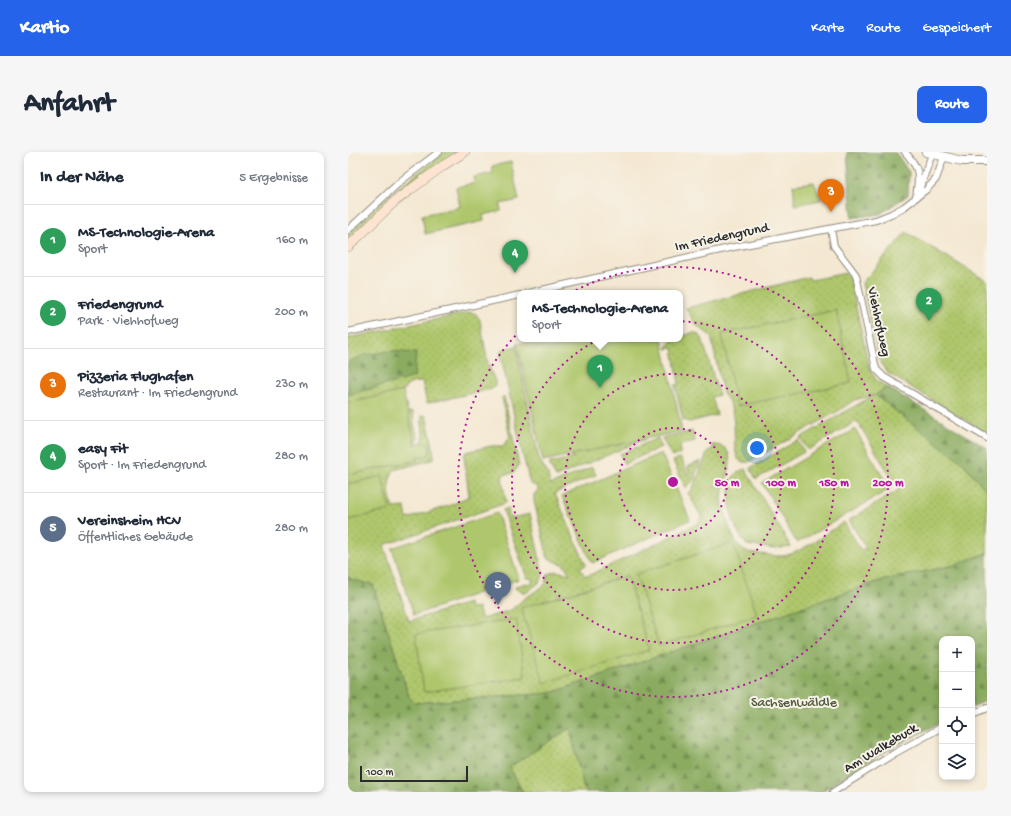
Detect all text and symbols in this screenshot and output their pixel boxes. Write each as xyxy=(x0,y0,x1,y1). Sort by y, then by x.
text: Kartio xyxy=(20,17,69,40)
text: Karte xyxy=(811,20,844,37)
text: Route xyxy=(866,20,900,37)
text: Gespeichert xyxy=(922,20,991,37)
button: Route xyxy=(917,86,987,123)
text: Anfahrt xyxy=(24,88,114,121)
text: In der Nähe xyxy=(40,168,123,188)
text: 5 Ergebnisse xyxy=(239,171,308,186)
pin: 3 xyxy=(818,179,844,212)
street label: Im Friedengrund xyxy=(674,219,772,256)
text: MS-Technologie-Arena xyxy=(78,224,214,242)
text: 1 xyxy=(50,233,56,248)
text: 160 m xyxy=(276,233,308,248)
pin: 4 xyxy=(502,240,528,273)
text: Sport xyxy=(78,242,107,257)
street label: Viehhofweg xyxy=(862,285,894,358)
pin: 2 xyxy=(916,288,942,321)
popup xyxy=(517,290,683,342)
text: Friedengrund xyxy=(78,296,162,314)
text: MS-Technologie-Arena xyxy=(532,300,668,318)
text: 2 xyxy=(50,305,56,320)
text: 200 m xyxy=(275,305,308,320)
text: Park · Viehhofweg xyxy=(78,314,179,329)
text: Sport xyxy=(532,318,561,333)
pin: 1 xyxy=(587,355,613,388)
text: Pizzeria Flughafen xyxy=(78,368,193,386)
text: 3 xyxy=(50,377,56,392)
text: 230 m xyxy=(275,377,308,392)
text: Restaurant · Im Friedengrund xyxy=(78,386,237,401)
your location xyxy=(747,438,767,458)
text: easy Fit xyxy=(78,440,128,458)
text: 4 xyxy=(50,449,56,464)
text: 280 m xyxy=(275,449,308,464)
text: Sport · Im Friedengrund xyxy=(78,458,206,473)
centre of rings xyxy=(666,475,680,489)
text: 50 m xyxy=(715,477,740,491)
text: 100 m xyxy=(765,477,796,491)
text: 150 m xyxy=(818,477,849,491)
text: 200 m xyxy=(873,477,904,491)
text: Vereinsheim HCV xyxy=(78,512,181,530)
text: 5 xyxy=(50,521,56,536)
text: 280 m xyxy=(275,521,308,536)
text: Öffentliches Gebäude xyxy=(78,530,193,545)
pin: 5 xyxy=(485,572,511,605)
map controls xyxy=(939,636,975,780)
button: + xyxy=(939,636,975,672)
button: − xyxy=(939,672,975,708)
park label: Sachsenwäldle xyxy=(751,695,838,712)
button: locate xyxy=(939,708,975,744)
street label: Am Walkebuck xyxy=(841,720,922,778)
button: layers xyxy=(939,744,975,780)
scale bar xyxy=(360,764,468,783)
text: 100 m xyxy=(366,767,393,779)

